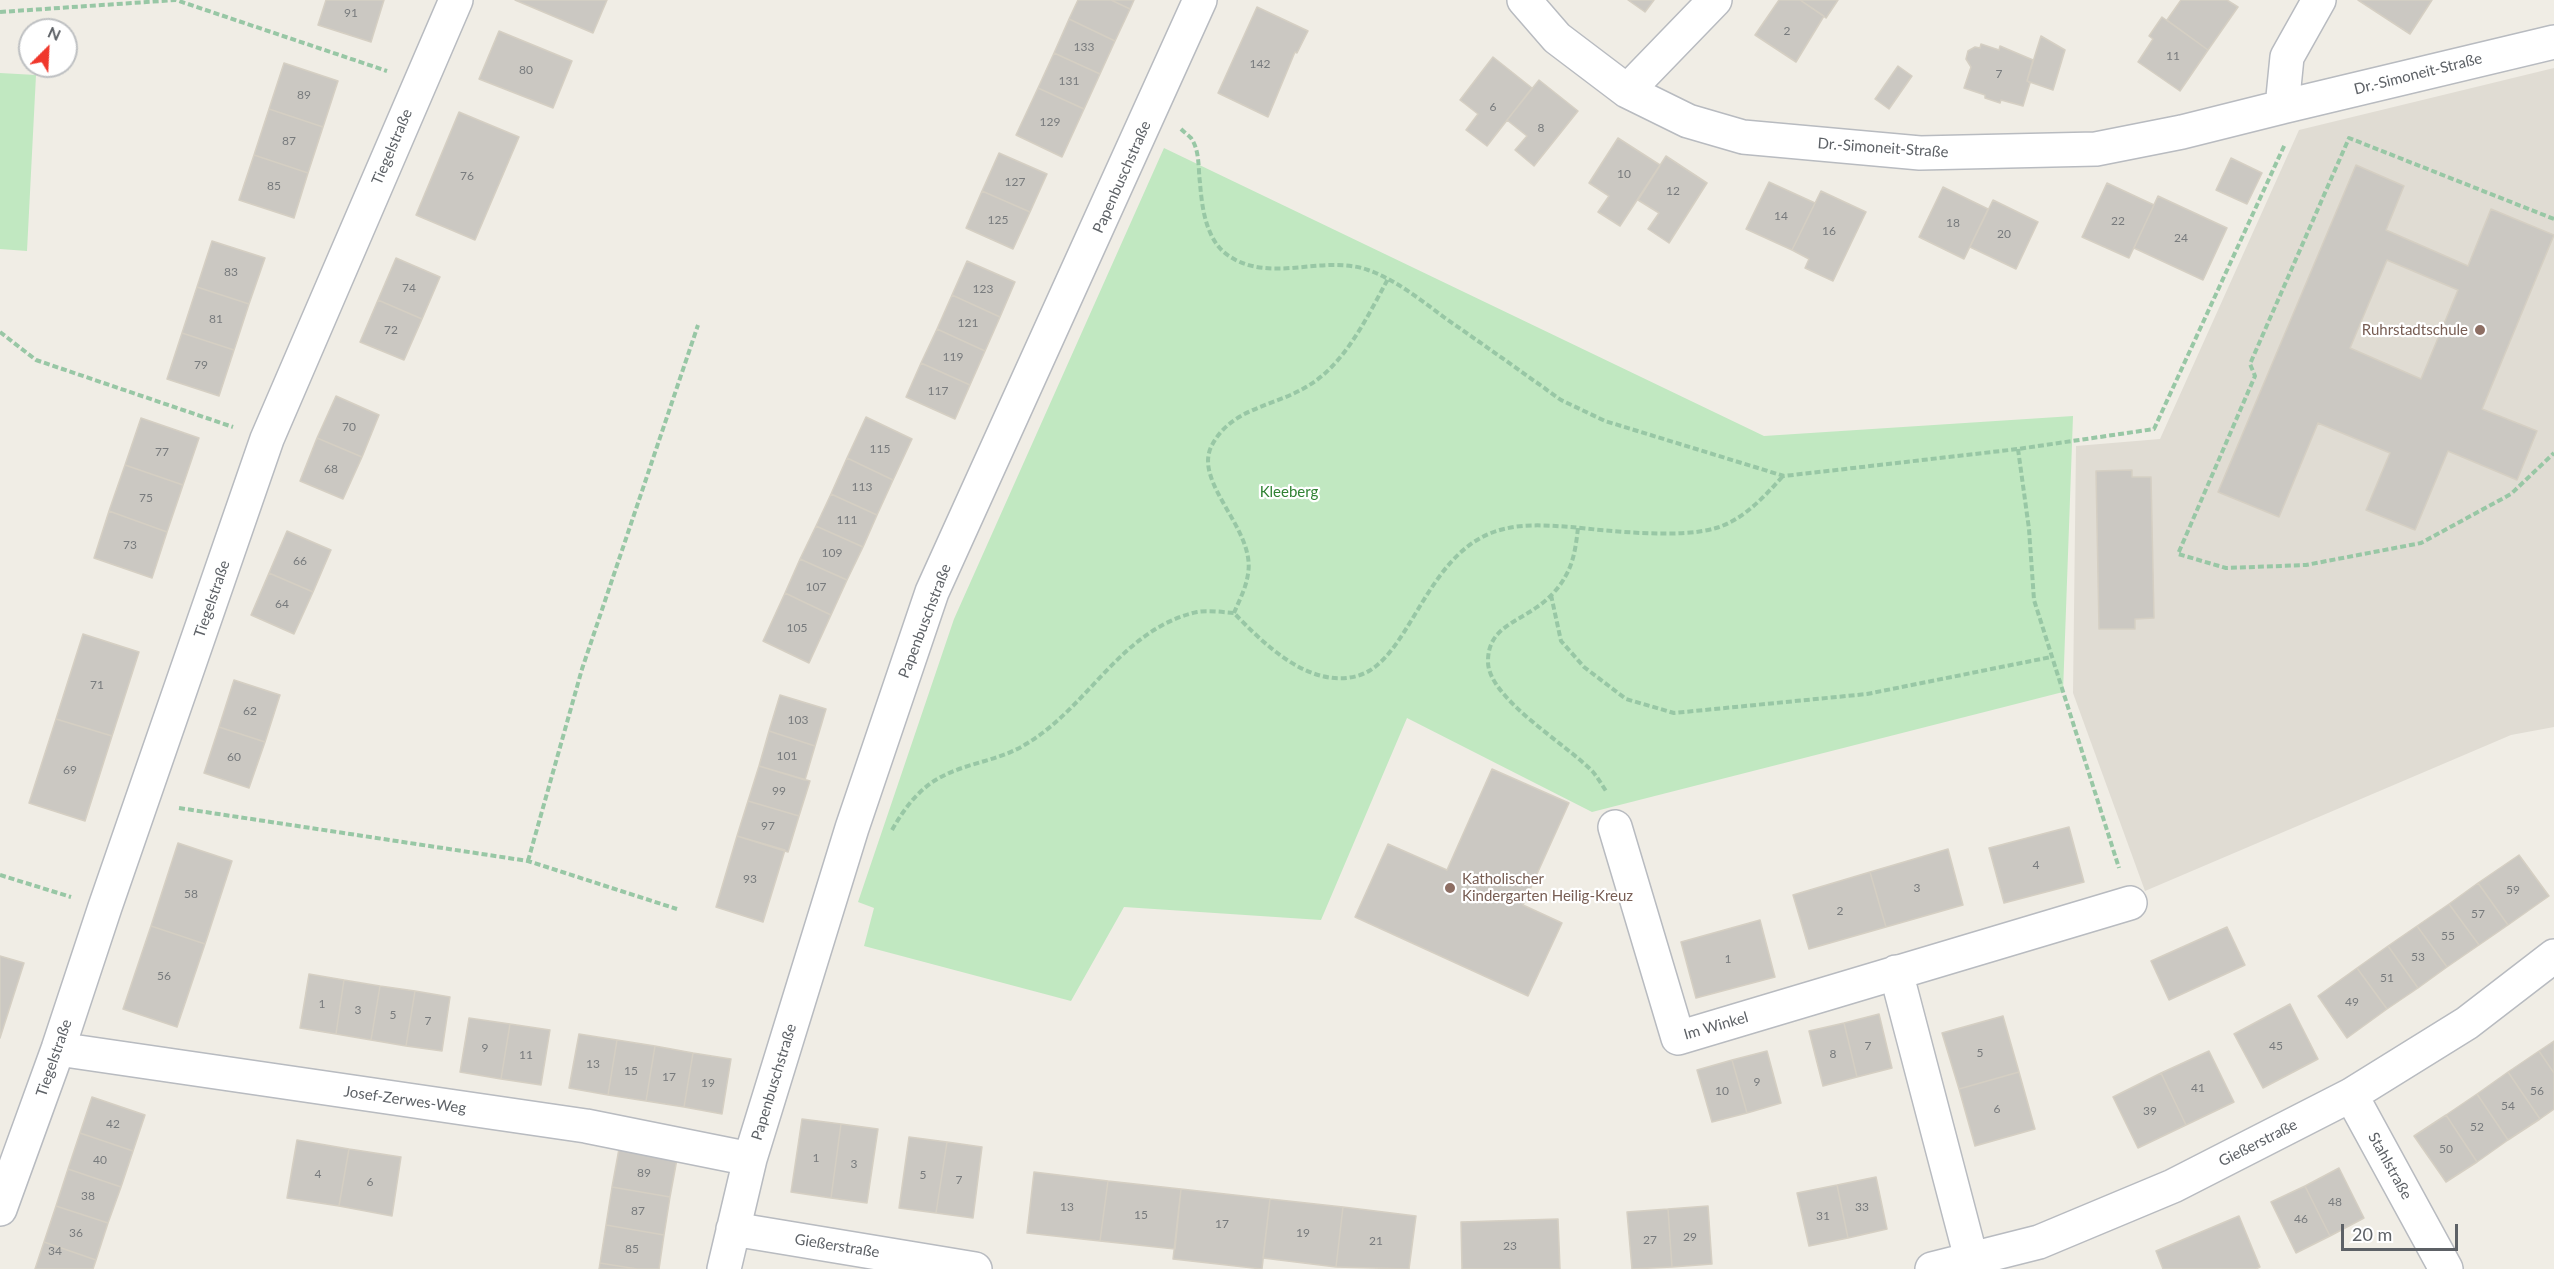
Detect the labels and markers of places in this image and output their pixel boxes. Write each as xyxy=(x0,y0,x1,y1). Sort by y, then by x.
place label: Ruhrstadtschule xyxy=(2362,321,2468,339)
marker: Ruhrstadtschule xyxy=(2473,323,2487,337)
place label: Katholischer Kindergarten Heilig-Kreuz xyxy=(1462,870,1633,905)
marker: Katholischer Kindergarten Heilig-Kreuz xyxy=(1443,881,1457,895)

